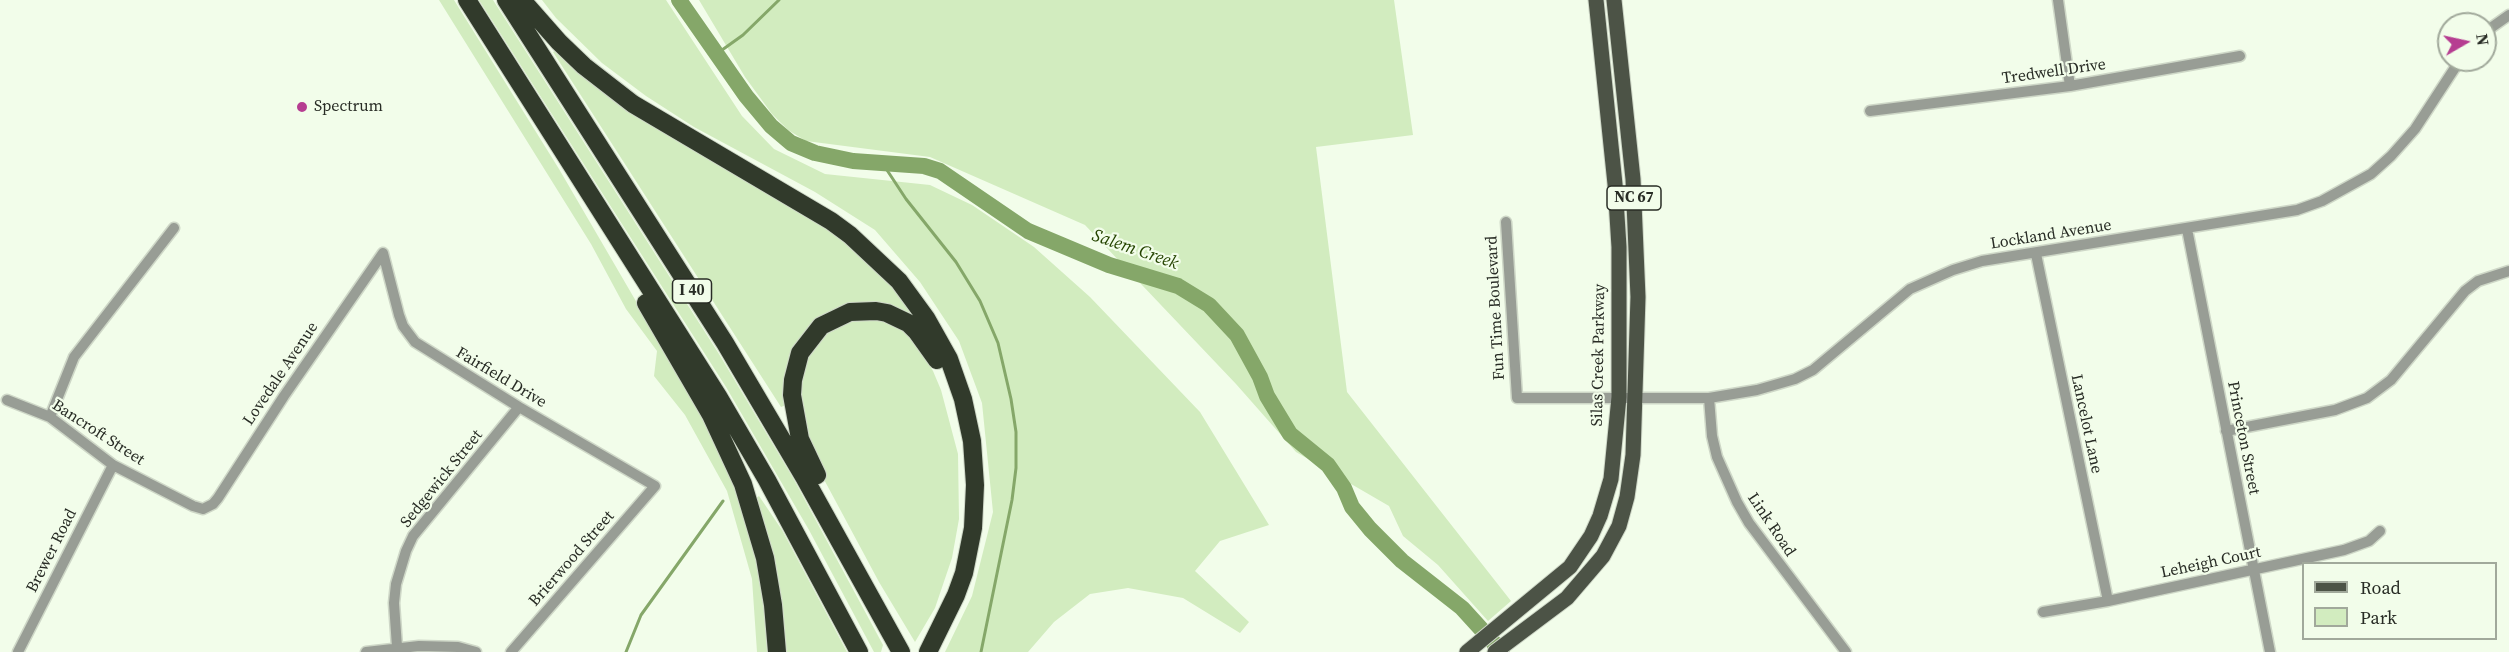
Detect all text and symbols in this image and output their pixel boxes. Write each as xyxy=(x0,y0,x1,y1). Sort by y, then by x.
north arrow xyxy=(2437,12,2497,72)
text: N xyxy=(2471,32,2495,47)
street label: Tredwell Drive xyxy=(2001,55,2107,89)
place label: Spectrum xyxy=(314,97,383,117)
marker: Spectrum xyxy=(295,100,309,114)
road number: NC 67 xyxy=(1607,186,1661,210)
street label: Lockland Avenue xyxy=(1989,216,2113,254)
water label: Salem Creek xyxy=(1089,225,1181,275)
street label: Fun Time Boulevard xyxy=(1483,235,1509,381)
road number: I 40 xyxy=(672,279,712,303)
street label: Silas Creek Parkway xyxy=(1588,283,1610,427)
street label: Lovedale Avenue xyxy=(239,319,323,429)
street label: Fairfield Drive xyxy=(452,343,550,413)
street label: Lancelot Lane xyxy=(2066,373,2106,475)
street label: Princeton Street xyxy=(2223,380,2263,496)
street label: Bancroft Street xyxy=(48,396,148,470)
street label: Sedgewick Street xyxy=(397,426,487,532)
street label: Link Road xyxy=(1743,489,1799,561)
street label: Brewer Road xyxy=(23,506,81,596)
street label: Brierwood Street xyxy=(525,507,619,611)
street label: Leheigh Court xyxy=(2159,543,2263,583)
legend xyxy=(2302,562,2497,640)
text: Road xyxy=(2360,575,2401,600)
text: Park xyxy=(2360,605,2397,630)

